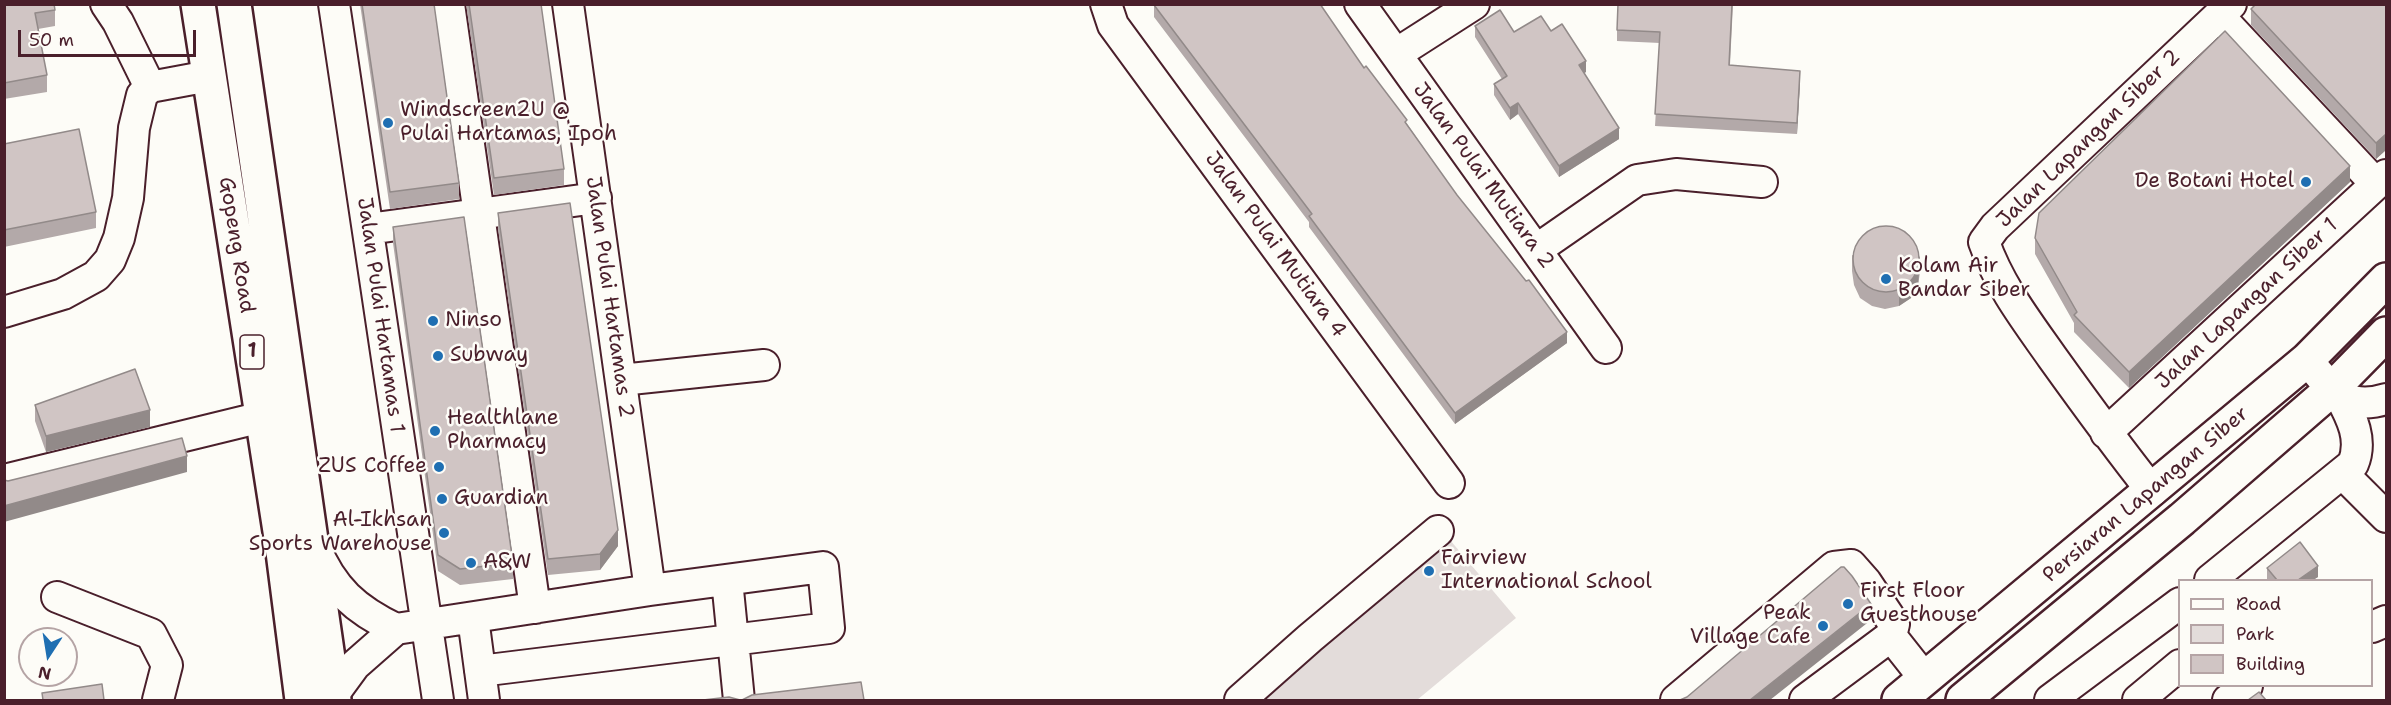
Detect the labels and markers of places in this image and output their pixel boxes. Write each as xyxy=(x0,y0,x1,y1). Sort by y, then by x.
place label: Windscreen2U @ Pulai Hartamas, Ipoh xyxy=(400,98,617,148)
marker: Windscreen2U @ Pulai Hartamas, Ipoh xyxy=(381,116,395,130)
place label: De Botani Hotel xyxy=(2135,169,2294,195)
marker: De Botani Hotel xyxy=(2299,175,2313,189)
place label: Kolam Air Bandar Siber xyxy=(1898,254,2030,304)
marker: Kolam Air Bandar Siber xyxy=(1879,272,1893,286)
place label: Ninso xyxy=(445,308,502,334)
marker: Ninso xyxy=(426,314,440,328)
place label: Subway xyxy=(450,343,528,369)
marker: Subway xyxy=(431,349,445,363)
place label: Healthlane Pharmacy xyxy=(447,406,559,456)
marker: Healthlane Pharmacy xyxy=(428,424,442,438)
place label: ZUS Coffee xyxy=(318,454,427,480)
marker: ZUS Coffee xyxy=(432,460,446,474)
place label: Guardian xyxy=(454,486,548,512)
marker: Guardian xyxy=(435,492,449,506)
place label: Al-Ikhsan Sports Warehouse xyxy=(249,508,432,558)
marker: Al-Ikhsan Sports Warehouse xyxy=(437,526,451,540)
place label: Fairview International School xyxy=(1441,546,1652,596)
place label: A&W xyxy=(483,550,531,576)
marker: A&W xyxy=(464,556,478,570)
marker: Fairview International School xyxy=(1422,564,1436,578)
place label: First Floor Guesthouse xyxy=(1860,579,1978,629)
marker: First Floor Guesthouse xyxy=(1841,597,1855,611)
place label: Peak Village Cafe xyxy=(1690,601,1811,651)
marker: Peak Village Cafe xyxy=(1816,619,1830,633)

